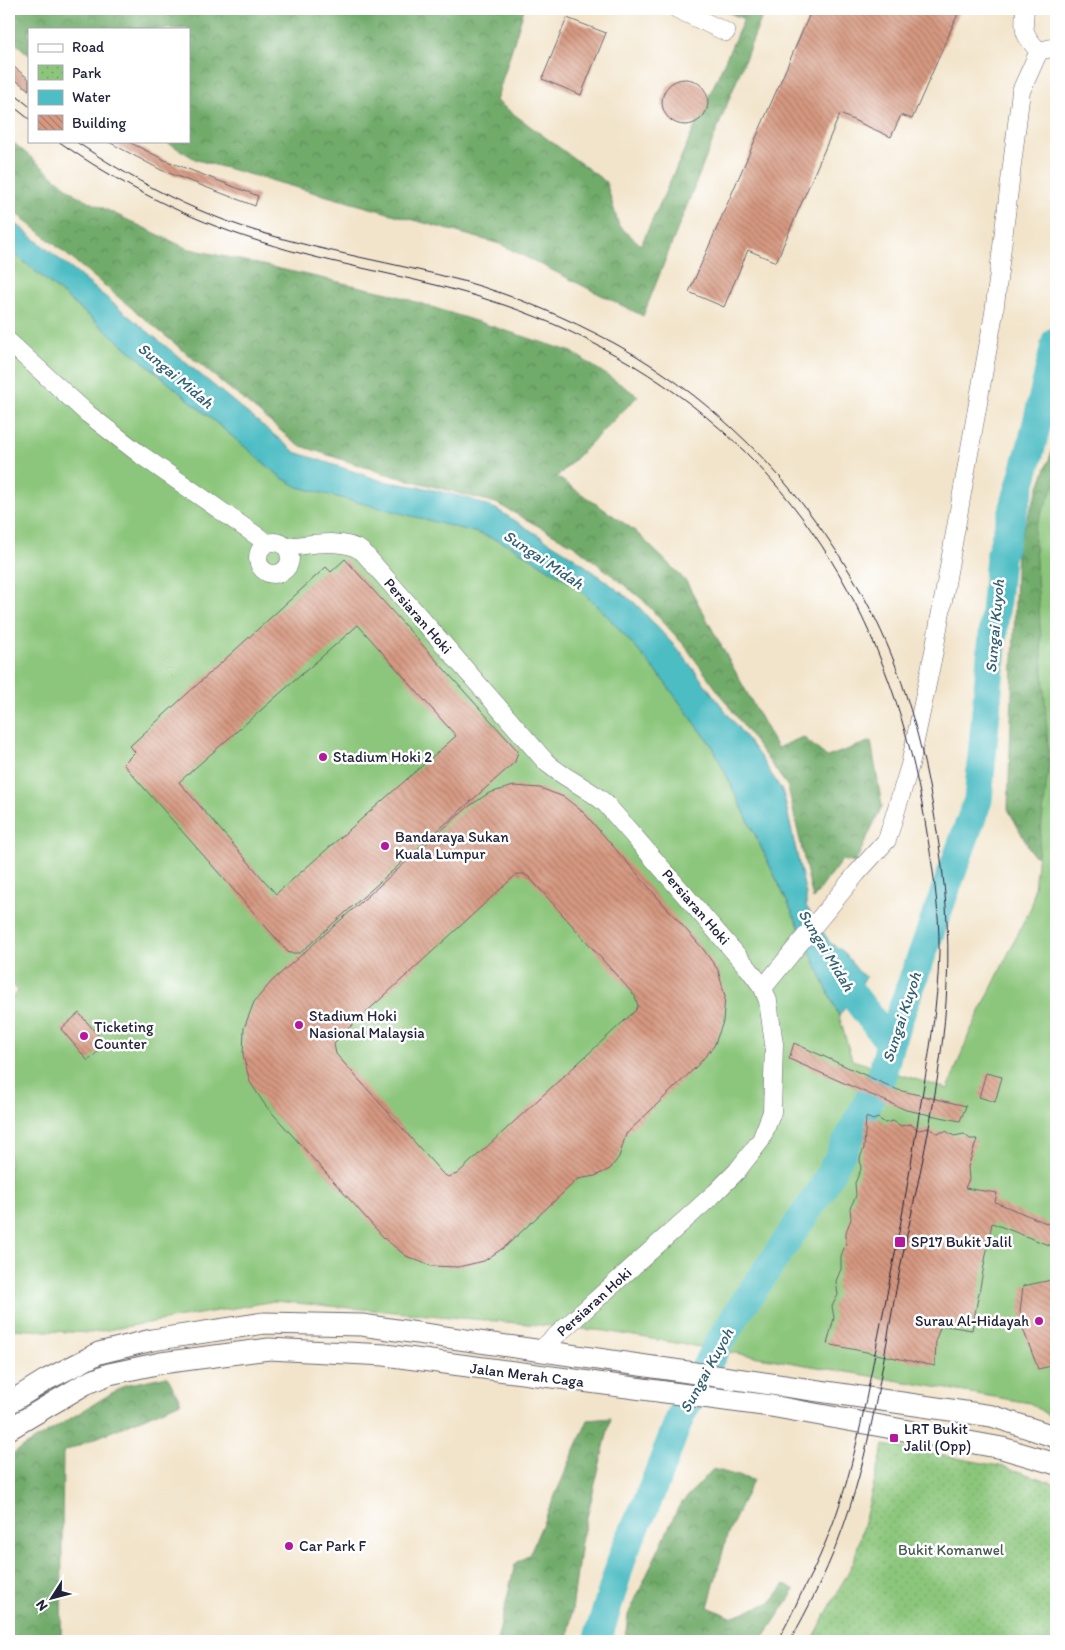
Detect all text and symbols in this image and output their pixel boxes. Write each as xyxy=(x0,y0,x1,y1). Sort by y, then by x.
legend xyxy=(28,28,190,142)
text: Road xyxy=(72,38,105,56)
text: Park xyxy=(72,64,102,82)
text: Water xyxy=(72,88,111,106)
text: Building xyxy=(72,114,126,132)
water label: Sungai Midah xyxy=(134,338,217,413)
water label: Sungai Midah xyxy=(500,526,588,593)
street label: Persiaran Hoki xyxy=(380,574,456,658)
water label: Sungai Kuyoh xyxy=(981,578,1008,674)
place label: Stadium Hoki 2 xyxy=(333,748,432,766)
marker: Stadium Hoki 2 xyxy=(317,751,329,763)
place label: Bandaraya Sukan Kuala Lumpur xyxy=(395,828,509,863)
marker: Bandaraya Sukan Kuala Lumpur xyxy=(379,840,391,852)
street label: Persiaran Hoki xyxy=(658,865,734,949)
water label: Sungai Midah xyxy=(795,906,859,995)
water label: Sungai Kuyoh xyxy=(878,969,925,1065)
place label: Stadium Hoki Nasional Malaysia xyxy=(309,1007,425,1042)
place label: Ticketing Counter xyxy=(94,1018,154,1053)
marker: Stadium Hoki Nasional Malaysia xyxy=(293,1019,305,1031)
marker: Ticketing Counter xyxy=(78,1030,90,1042)
place label: SP17 Bukit Jalil xyxy=(911,1233,1013,1251)
marker: SP17 Bukit Jalil xyxy=(893,1235,907,1249)
street label: Persiaran Hoki xyxy=(553,1264,635,1340)
place label: Surau Al-Hidayah xyxy=(915,1312,1029,1330)
marker: Surau Al-Hidayah xyxy=(1033,1315,1045,1327)
water label: Sungai Kuyoh xyxy=(675,1324,738,1416)
street label: Jalan Merah Caga xyxy=(469,1359,585,1391)
place label: LRT Bukit Jalil (Opp) xyxy=(904,1420,971,1455)
marker: LRT Bukit Jalil (Opp) xyxy=(888,1432,900,1444)
place label: Car Park F xyxy=(299,1537,367,1555)
marker: Car Park F xyxy=(283,1540,295,1552)
park label: Bukit Komanwel xyxy=(898,1541,1005,1559)
north arrow xyxy=(28,1572,78,1622)
text: N xyxy=(32,1597,52,1614)

